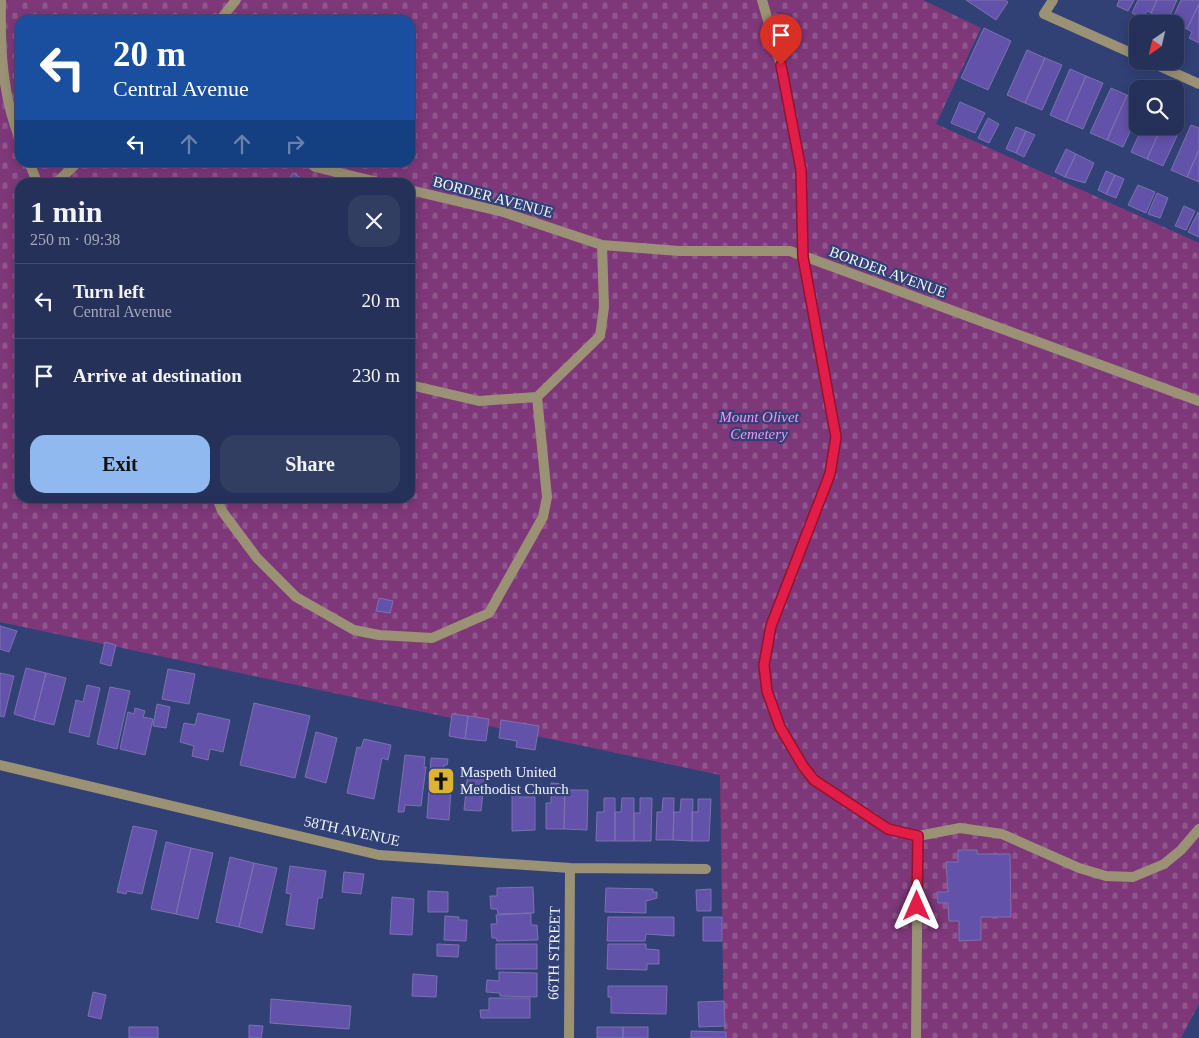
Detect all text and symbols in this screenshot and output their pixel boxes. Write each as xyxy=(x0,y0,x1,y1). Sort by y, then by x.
pin xyxy=(760,14,802,65)
north arrow xyxy=(1129,15,1184,70)
map controls xyxy=(1129,15,1184,135)
icon: arrive xyxy=(767,21,795,49)
icon: left xyxy=(30,35,95,100)
text: 20 m xyxy=(113,35,186,74)
text: Central Avenue xyxy=(113,76,249,101)
button: search xyxy=(1129,80,1184,135)
icon: left xyxy=(122,130,150,158)
icon: ahead xyxy=(175,130,203,158)
icon: ahead xyxy=(228,130,256,158)
icon: right xyxy=(281,130,309,158)
street label: BORDER AVENUE xyxy=(431,173,555,221)
text: 1 min xyxy=(30,195,103,228)
button: close xyxy=(348,195,400,247)
text: 250 m · 09:38 xyxy=(30,231,120,248)
street label: BORDER AVENUE xyxy=(827,243,949,301)
text: Turn left xyxy=(73,281,145,302)
icon: left xyxy=(30,287,58,315)
text: 20 m xyxy=(361,290,400,311)
text: Central Avenue xyxy=(73,303,172,320)
icon: arrive xyxy=(30,362,58,390)
text: Arrive at destination xyxy=(73,365,242,386)
text: 230 m xyxy=(352,365,400,386)
park label: Mount Olivet Cemetery xyxy=(718,409,800,442)
button: Exit xyxy=(30,435,210,493)
button: Share xyxy=(220,435,400,493)
place label: Maspeth United Methodist Church xyxy=(460,764,569,797)
church icon: Maspeth United Methodist Church xyxy=(426,766,456,796)
street label: 58TH AVENUE xyxy=(303,813,401,849)
position arrow xyxy=(890,879,942,931)
street label: 66TH STREET xyxy=(545,906,563,1000)

